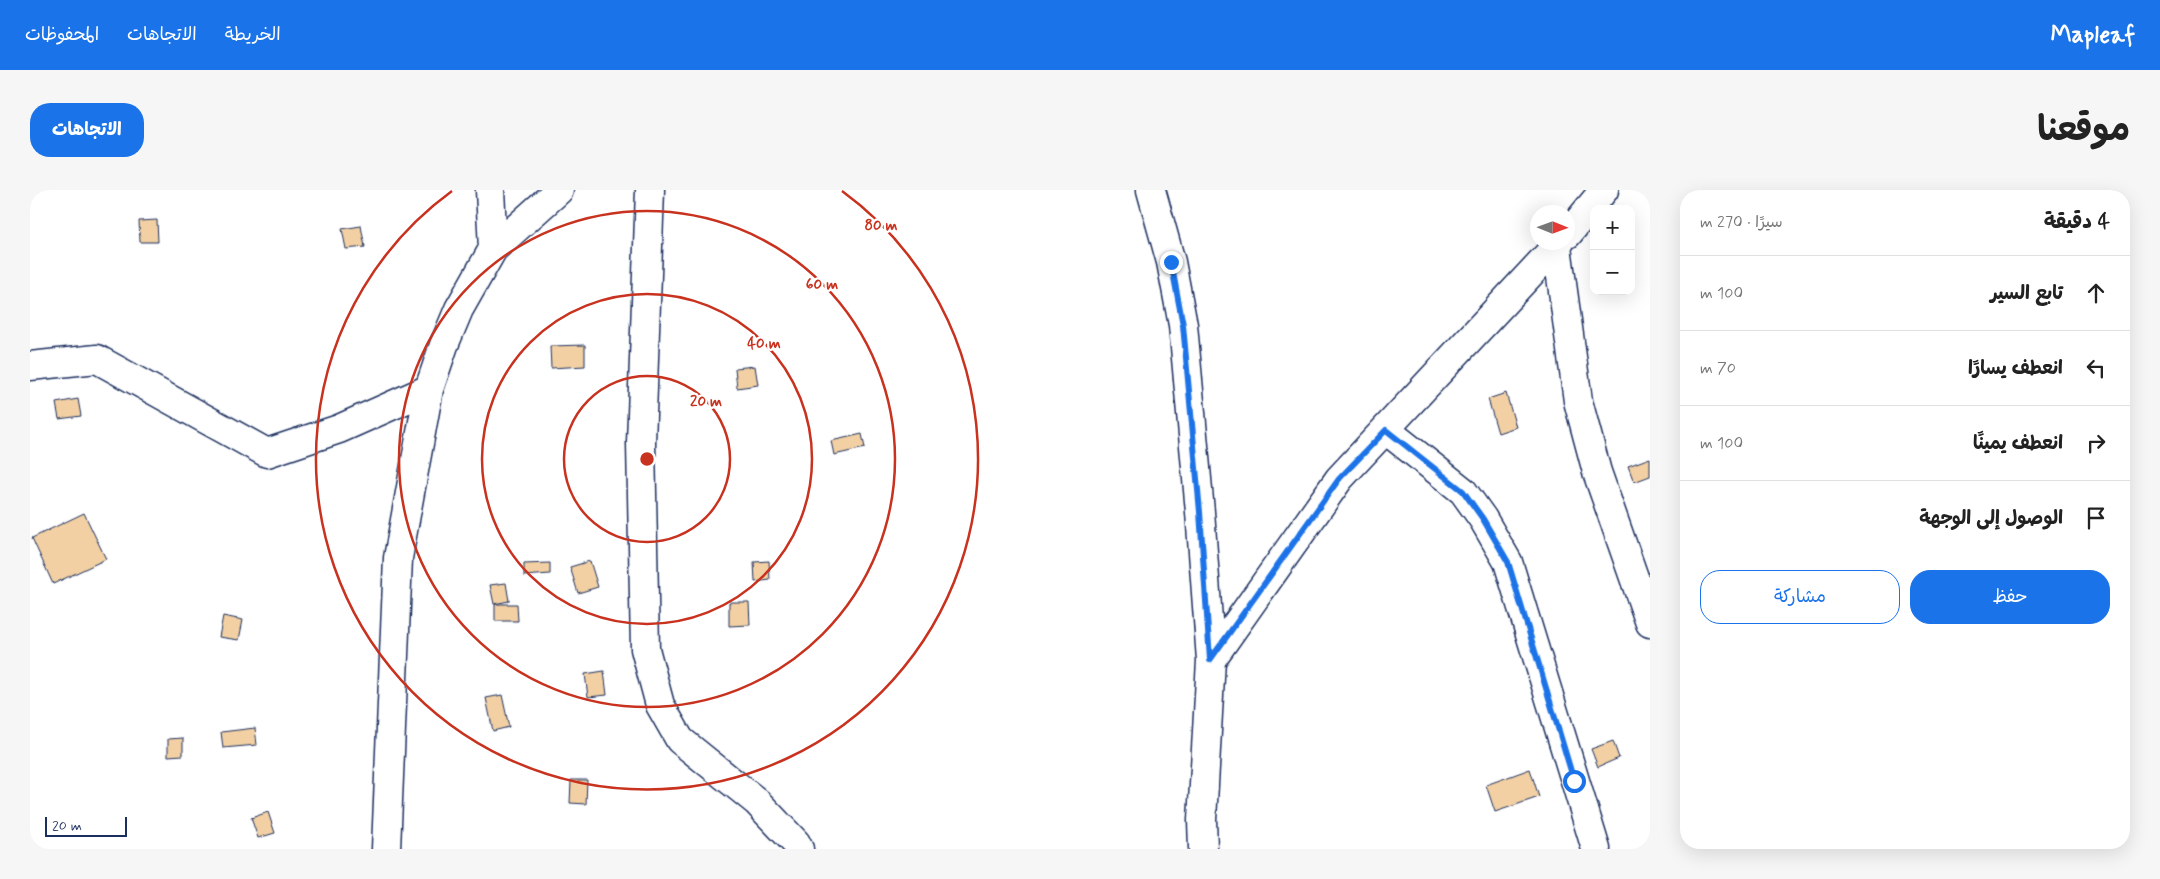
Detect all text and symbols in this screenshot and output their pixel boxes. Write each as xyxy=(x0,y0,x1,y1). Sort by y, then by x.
text: Mapleaf xyxy=(2050,20,2135,51)
text: المحفوظات xyxy=(25,23,99,47)
text: الاتجاهات xyxy=(127,23,197,47)
text: الخريطة xyxy=(225,23,281,47)
button: الاتجاهات xyxy=(30,103,144,157)
text: موقعنا xyxy=(2037,107,2130,153)
north arrow xyxy=(1530,205,1575,250)
map controls xyxy=(1590,205,1635,295)
button: + xyxy=(1590,205,1635,250)
text: 4 دقيقة xyxy=(2044,208,2110,236)
text: سيرًا · 270 m xyxy=(1700,212,1783,233)
text: 80 m xyxy=(864,216,898,236)
button: − xyxy=(1590,250,1635,295)
route end xyxy=(1160,251,1183,274)
text: 60 m xyxy=(806,275,838,295)
icon: ahead xyxy=(2082,279,2110,307)
text: تابع السير xyxy=(1990,281,2063,306)
text: 100 m xyxy=(1700,283,1743,304)
text: 40 m xyxy=(747,334,781,354)
icon: left xyxy=(2082,354,2110,382)
text: انعطف يسارًا xyxy=(1968,356,2063,381)
text: 70 m xyxy=(1700,358,1736,379)
text: 20 m xyxy=(690,392,722,412)
icon: right xyxy=(2082,429,2110,457)
text: انعطف يمينًا xyxy=(1973,431,2063,456)
text: 100 m xyxy=(1700,433,1743,454)
centre of rings xyxy=(638,450,656,468)
icon: arrive xyxy=(2082,504,2110,532)
text: الوصول إلى الوجهة xyxy=(1919,506,2063,531)
button: مشاركة xyxy=(1700,570,1900,624)
button: حفظ xyxy=(1910,570,2110,624)
route start xyxy=(1563,770,1586,793)
scale bar xyxy=(45,814,128,837)
text: 20 m xyxy=(52,817,82,835)

